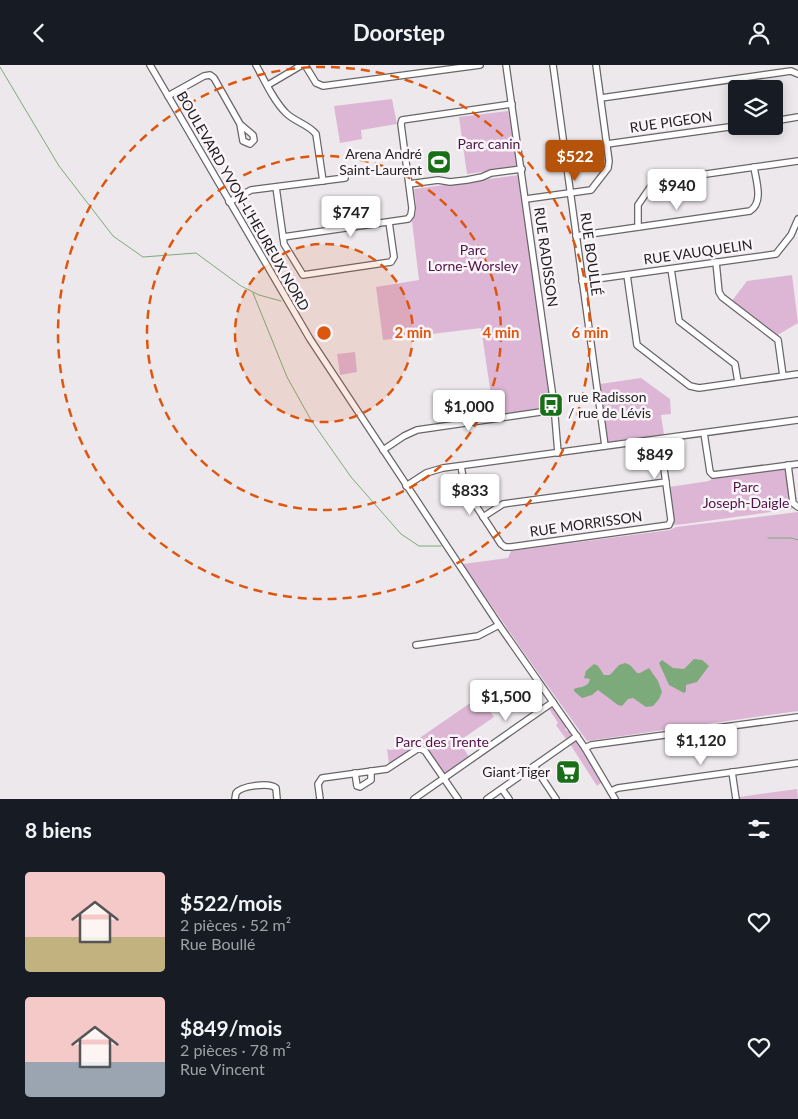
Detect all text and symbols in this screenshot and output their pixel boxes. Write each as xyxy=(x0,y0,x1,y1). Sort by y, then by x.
icon: back xyxy=(25,19,53,47)
text: Doorstep xyxy=(353,19,445,46)
icon: person xyxy=(745,19,773,47)
map controls xyxy=(728,80,783,135)
button: layers xyxy=(728,80,783,135)
street label: BOULEVARD YVON-L'HEUREUX NORD xyxy=(173,88,313,313)
street label: RUE PIGEON xyxy=(629,107,713,136)
park label: Parc canin xyxy=(458,135,520,152)
pin: $522 xyxy=(545,139,605,182)
place label: Arena André Saint-Laurent xyxy=(339,145,422,178)
text: $522 xyxy=(556,146,594,165)
sports icon: Arena André Saint-Laurent xyxy=(426,149,452,175)
pin: $940 xyxy=(647,169,707,211)
text: $940 xyxy=(658,175,696,194)
pin: $747 xyxy=(321,195,381,238)
text: $747 xyxy=(332,202,370,221)
street label: RUE RADISSON xyxy=(531,206,562,308)
street label: RUE BOULLÉ xyxy=(577,211,606,297)
street label: RUE VAUQUELIN xyxy=(642,235,754,268)
park label: Parc Lorne-Worsley xyxy=(428,241,519,274)
text: 2 min xyxy=(394,323,432,341)
text: 4 min xyxy=(482,323,520,341)
text: 6 min xyxy=(571,323,609,341)
centre of rings xyxy=(315,324,333,342)
place label: rue Radisson / rue de Lévis xyxy=(568,388,651,421)
pin: $1,000 xyxy=(428,389,510,432)
bus stop icon: rue Radisson / rue de Lévis xyxy=(538,392,564,418)
text: $1,000 xyxy=(444,396,494,415)
pin: $849 xyxy=(625,437,685,480)
text: $849 xyxy=(636,444,674,463)
pin: $833 xyxy=(440,473,500,516)
park label: Parc Joseph-Daigle xyxy=(703,478,789,511)
text: $833 xyxy=(451,480,489,499)
street label: RUE MORRISSON xyxy=(529,507,643,540)
pin: $1,500 xyxy=(465,679,547,722)
text: $1,500 xyxy=(481,686,531,705)
pin: $1,120 xyxy=(660,723,742,766)
text: $1,120 xyxy=(676,730,726,749)
park label: Parc des Trente xyxy=(395,733,489,750)
supermarket icon: Giant Tiger xyxy=(555,759,581,785)
place label: Giant Tiger xyxy=(482,763,550,780)
icon: filters xyxy=(745,815,773,843)
text: 8 biens xyxy=(25,817,92,842)
text: $522/mois xyxy=(180,890,282,915)
icon: home xyxy=(65,892,125,952)
icon: heart xyxy=(745,908,773,936)
text: 2 pièces · 52 m² xyxy=(180,915,291,934)
text: Rue Boullé xyxy=(180,934,255,953)
text: $849/mois xyxy=(180,1015,282,1040)
icon: home xyxy=(65,1017,125,1077)
icon: heart xyxy=(745,1033,773,1061)
text: 2 pièces · 78 m² xyxy=(180,1040,291,1059)
text: Rue Vincent xyxy=(180,1059,265,1078)

